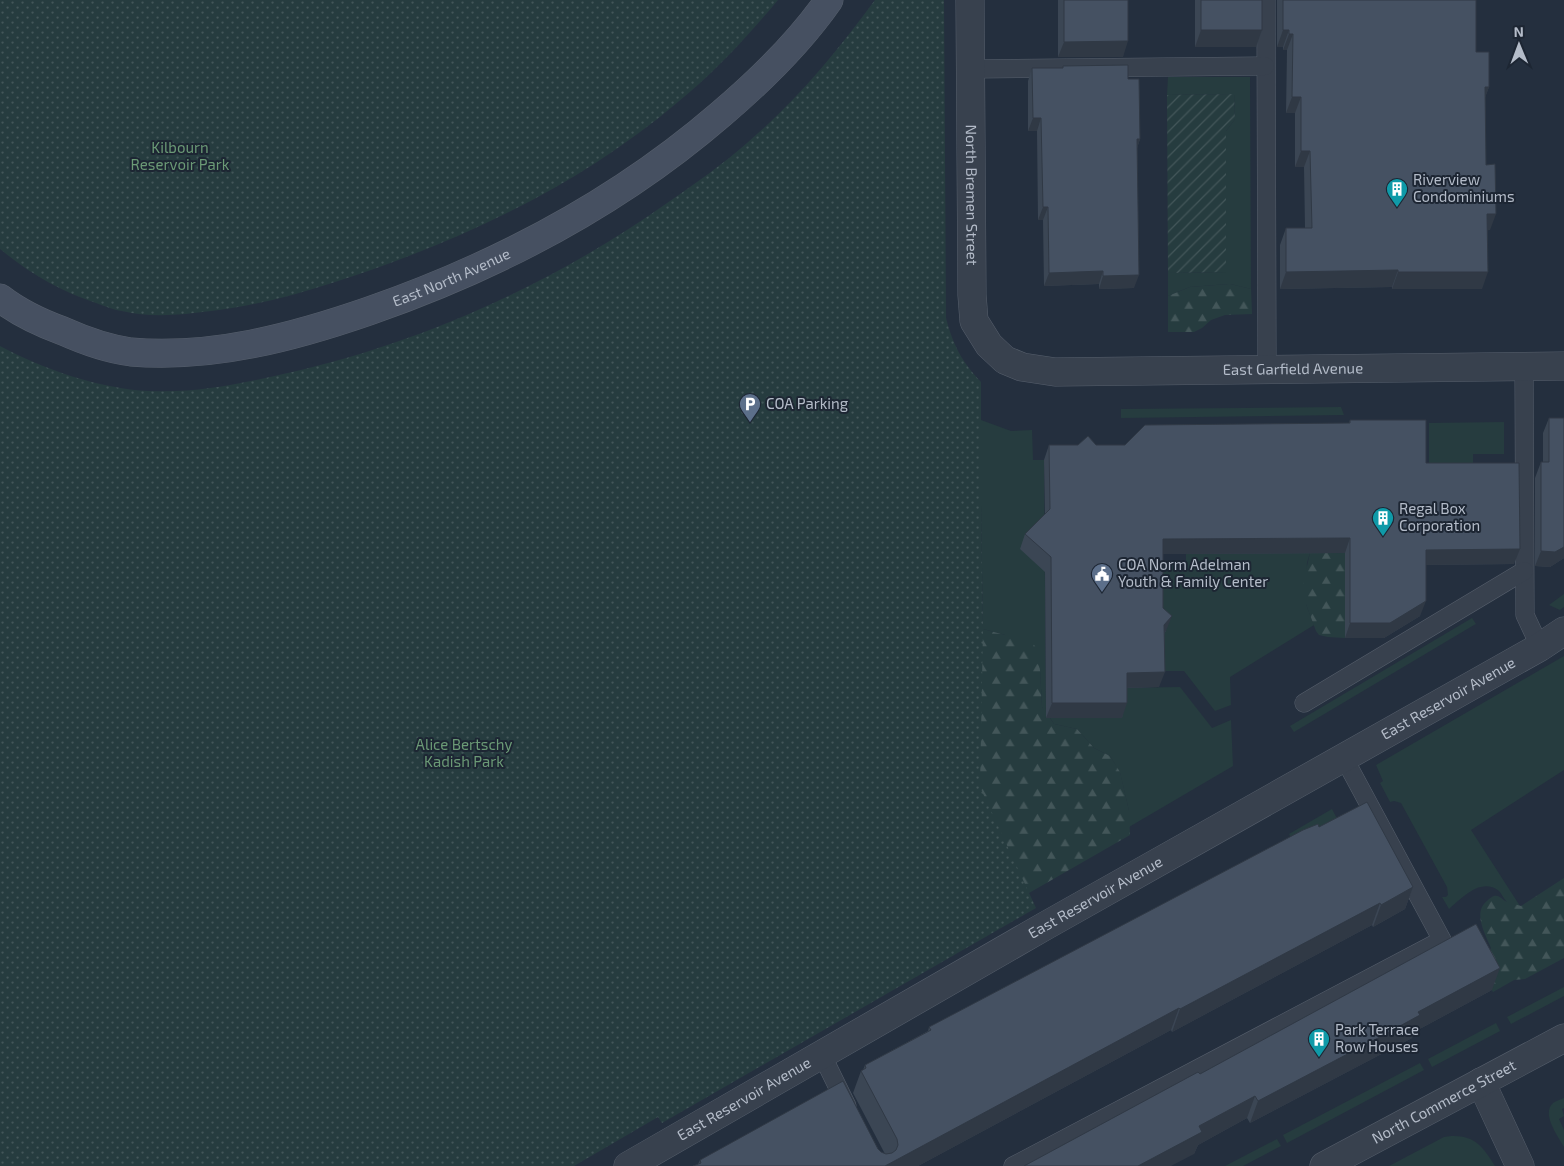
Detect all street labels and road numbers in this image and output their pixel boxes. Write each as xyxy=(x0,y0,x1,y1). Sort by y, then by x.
street label: North Bremen Street xyxy=(963,124,982,266)
street label: East North Avenue xyxy=(390,244,513,310)
street label: East Garfield Avenue xyxy=(1222,358,1363,378)
street label: East Reservoir Avenue xyxy=(1377,653,1518,743)
street label: East Reservoir Avenue xyxy=(1025,852,1165,942)
street label: East Reservoir Avenue xyxy=(674,1053,814,1144)
street label: North Commerce Street xyxy=(1368,1055,1519,1147)

